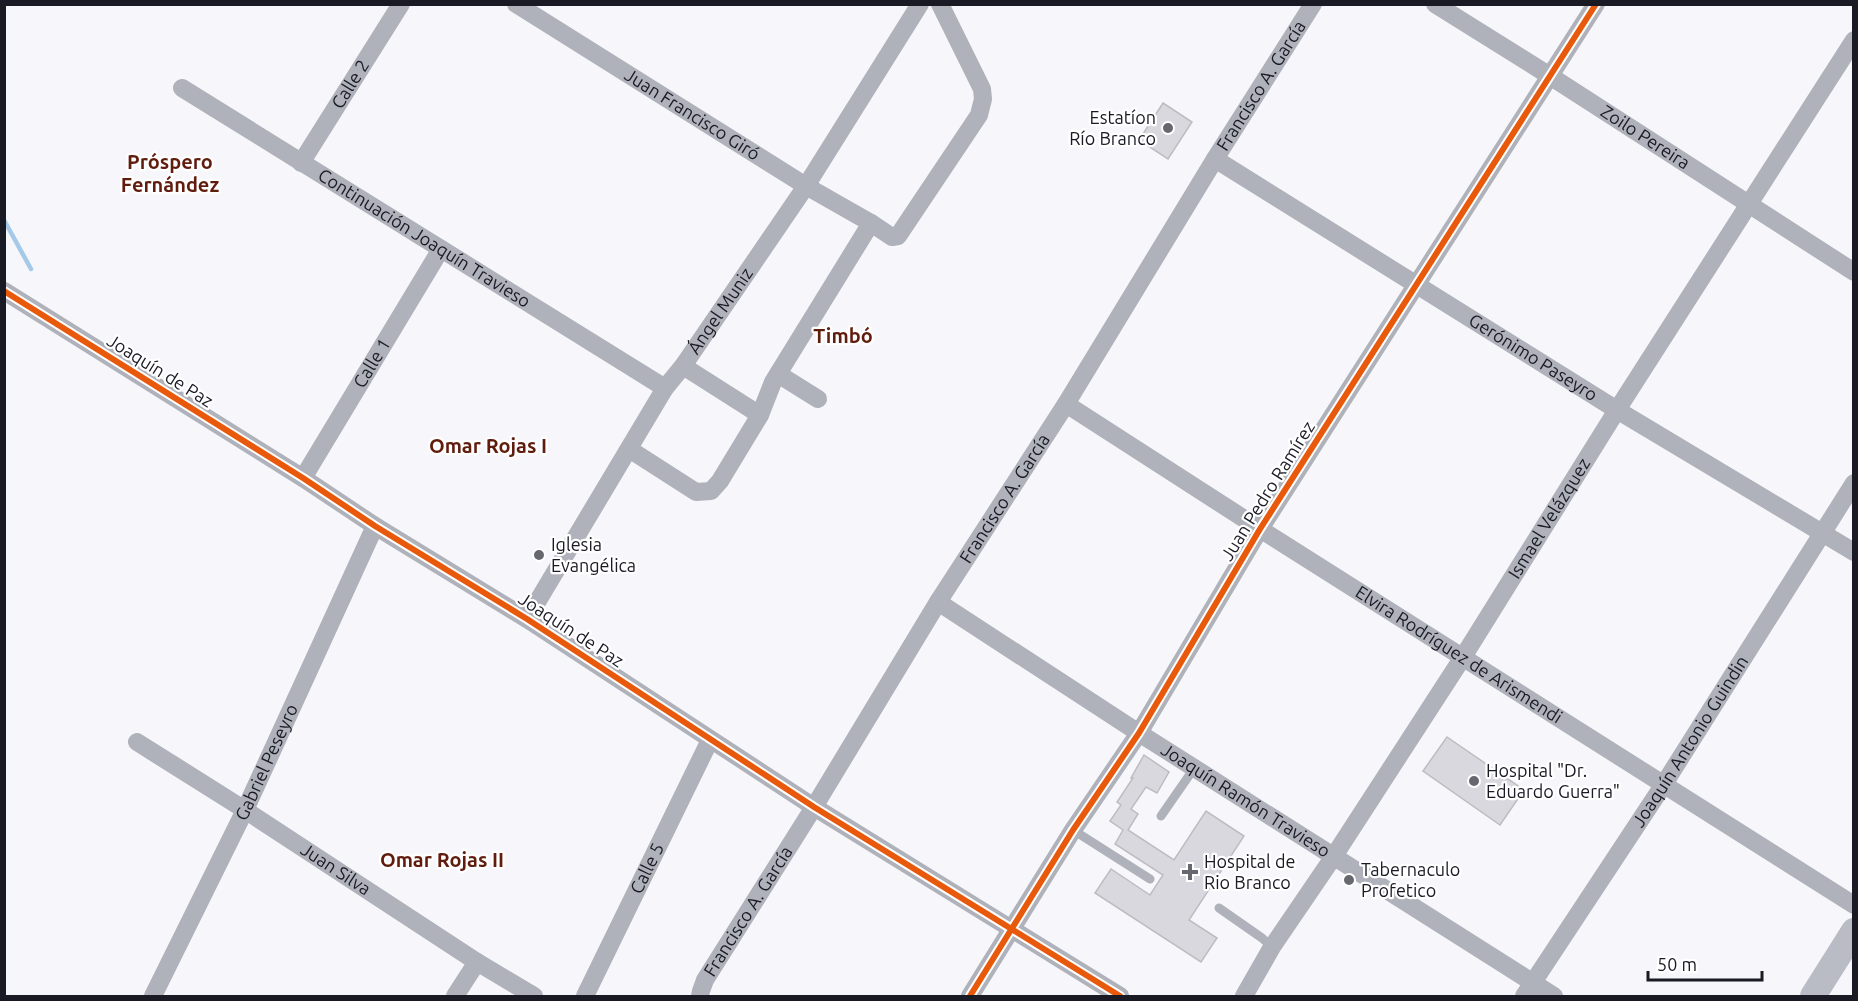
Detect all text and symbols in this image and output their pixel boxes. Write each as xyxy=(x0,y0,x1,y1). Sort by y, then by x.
street label: Francisco A. García xyxy=(1212,17,1309,154)
street label: Calle 2 xyxy=(327,56,373,112)
street label: Juan Francisco Giró xyxy=(622,64,764,164)
street label: Zoilo Pereira xyxy=(1598,101,1694,173)
place label: Estatíon Río Branco xyxy=(1069,107,1156,148)
marker: Estatíon Río Branco xyxy=(1161,121,1175,135)
district label: Próspero Fernández xyxy=(121,150,219,196)
street label: Continuación Joaquín Travieso xyxy=(315,164,534,311)
street label: Ángel Muniz xyxy=(682,264,756,357)
street label: Gerónimo Paseyro xyxy=(1466,309,1602,404)
district label: Timbó xyxy=(813,324,873,347)
street label: Joaquín de Paz xyxy=(104,330,217,411)
street label: Calle 1 xyxy=(349,334,394,391)
street label: Juan Pedro Ramírez xyxy=(1216,417,1318,564)
street label: Francisco A. García xyxy=(955,430,1053,566)
district label: Omar Rojas I xyxy=(429,434,547,457)
street label: Ismael Velázquez xyxy=(1504,454,1594,582)
place label: Iglesia Evangélica xyxy=(551,534,636,575)
marker: Iglesia Evangélica xyxy=(532,548,546,562)
street label: Elvira Rodríguez de Arismendi xyxy=(1352,581,1566,727)
street label: Joaquín de Paz xyxy=(515,588,628,670)
street label: Joaquín Antonio Guindin xyxy=(1627,652,1751,830)
street label: Gabriel Peseyro xyxy=(231,700,301,823)
street label: Joaquín Ramón Travieso xyxy=(1158,739,1334,861)
place label: Hospital "Dr. Eduardo Guerra" xyxy=(1486,760,1620,801)
marker: Hospital "Dr. Eduardo Guerra" xyxy=(1467,774,1481,788)
street label: Juan Silva xyxy=(298,838,375,899)
street label: Calle 5 xyxy=(626,839,667,897)
street label: Francisco A. García xyxy=(699,842,796,979)
district label: Omar Rojas II xyxy=(380,848,504,871)
place label: Hospital de Rio Branco xyxy=(1204,851,1295,892)
place label: Tabernaculo Profetico xyxy=(1361,859,1460,900)
marker: Hospital de Rio Branco xyxy=(1181,863,1199,881)
marker: Tabernaculo Profetico xyxy=(1342,873,1356,887)
scale bar xyxy=(1648,944,1762,982)
text: 50 m xyxy=(1657,954,1697,974)

